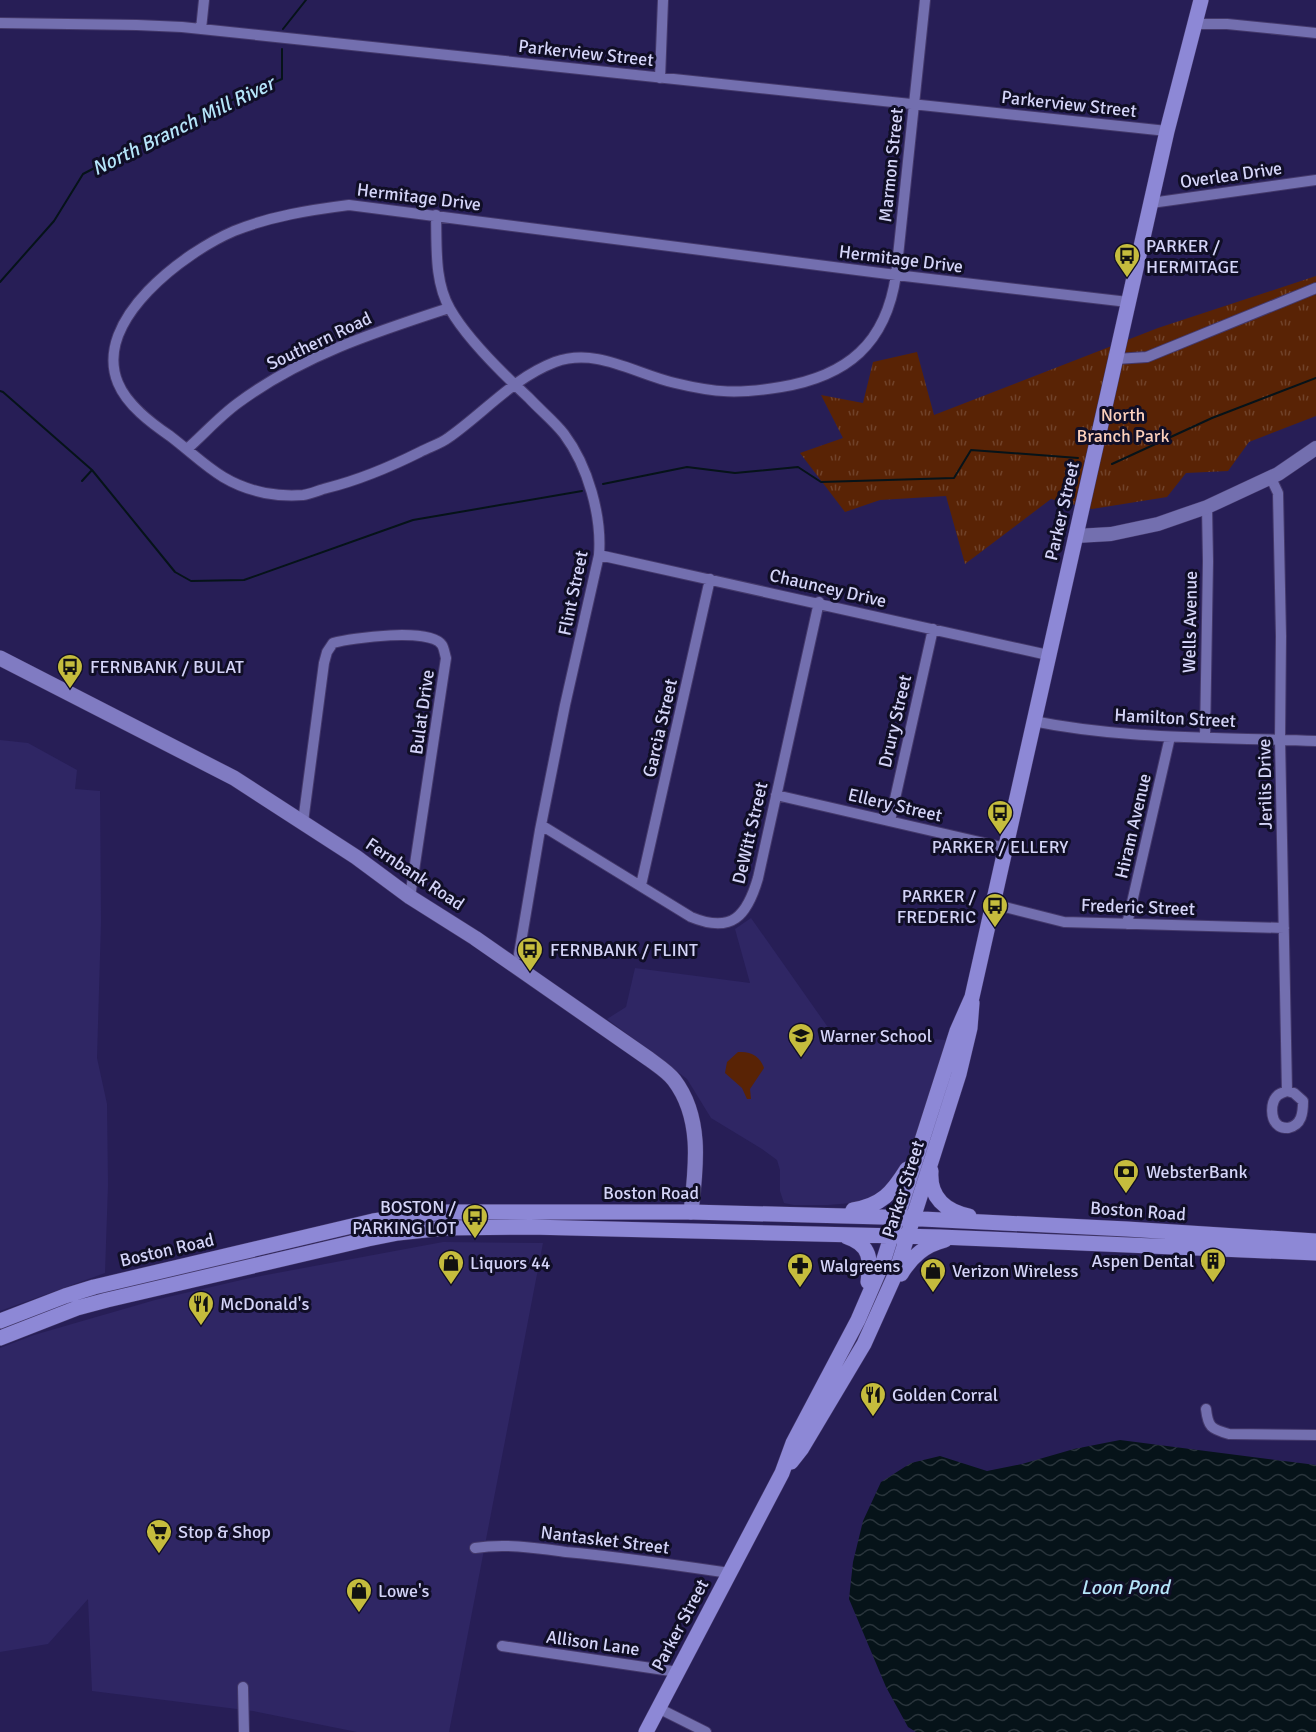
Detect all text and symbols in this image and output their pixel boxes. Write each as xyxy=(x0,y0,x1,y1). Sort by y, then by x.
street label: Parkerview Street xyxy=(517,35,655,71)
water label: North Branch Mill River xyxy=(88,70,281,181)
street label: Parkerview Street xyxy=(1000,86,1138,122)
street label: Marmon Street xyxy=(874,107,908,223)
street label: Overlea Drive xyxy=(1179,157,1283,193)
street label: Hermitage Drive xyxy=(356,178,482,216)
place label: PARKER / HERMITAGE xyxy=(1146,235,1239,278)
street label: Hermitage Drive xyxy=(838,240,964,278)
bus stop icon: PARKER / HERMITAGE xyxy=(1112,241,1142,279)
street label: Southern Road xyxy=(263,307,375,375)
park label: North Branch Park xyxy=(1077,404,1169,447)
street label: Parker Street xyxy=(1040,459,1084,563)
street label: Flint Street xyxy=(553,548,593,638)
street label: Chauncey Drive xyxy=(767,564,889,612)
street label: Wells Avenue xyxy=(1178,571,1202,673)
bus stop icon: FERNBANK / BULAT xyxy=(55,652,85,690)
place label: FERNBANK / BULAT xyxy=(90,656,244,678)
street label: Bulat Drive xyxy=(405,668,439,756)
street label: Drury Street xyxy=(874,672,916,770)
street label: Garcia Street xyxy=(638,677,682,779)
street label: Hamilton Street xyxy=(1114,704,1236,732)
street label: Jerilis Drive xyxy=(1253,738,1277,830)
street label: Hiram Avenue xyxy=(1110,771,1156,881)
street label: DeWitt Street xyxy=(728,780,772,886)
street label: Ellery Street xyxy=(846,784,944,826)
bus stop icon: PARKER / ELLERY xyxy=(985,798,1015,836)
street label: Fernbank Road xyxy=(361,833,469,915)
place label: PARKER / ELLERY xyxy=(932,836,1068,858)
place label: PARKER / FREDERIC xyxy=(897,885,976,928)
bus stop icon: PARKER / FREDERIC xyxy=(980,891,1010,929)
street label: Frederic Street xyxy=(1081,894,1195,920)
bus stop icon: FERNBANK / FLINT xyxy=(515,935,545,973)
place label: FERNBANK / FLINT xyxy=(550,939,698,961)
school or university icon: Warner School xyxy=(786,1021,816,1059)
place label: Warner School xyxy=(820,1025,932,1047)
street label: Parker Street xyxy=(877,1138,929,1240)
bank icon: WebsterBank xyxy=(1111,1157,1141,1195)
place label: WebsterBank xyxy=(1146,1161,1248,1183)
street label: Boston Road xyxy=(603,1182,699,1204)
place label: BOSTON / PARKING LOT xyxy=(352,1196,456,1239)
street label: Boston Road xyxy=(1089,1197,1187,1225)
bus stop icon: BOSTON / PARKING LOT xyxy=(460,1202,490,1240)
street label: Boston Road xyxy=(118,1228,216,1272)
building icon: Aspen Dental xyxy=(1198,1246,1228,1284)
shop icon: Liquors 44 xyxy=(436,1248,466,1286)
place label: Aspen Dental xyxy=(1092,1250,1194,1272)
pharmacy icon: Walgreens xyxy=(785,1251,815,1289)
place label: Liquors 44 xyxy=(470,1252,551,1274)
place label: Walgreens xyxy=(820,1255,901,1277)
shop icon: Verizon Wireless xyxy=(918,1256,948,1294)
place label: Verizon Wireless xyxy=(952,1260,1079,1282)
restaurant icon: McDonald's xyxy=(186,1289,216,1327)
place label: McDonald's xyxy=(220,1293,309,1315)
restaurant icon: Golden Corral xyxy=(858,1380,888,1418)
place label: Golden Corral xyxy=(892,1384,998,1406)
supermarket icon: Stop & Shop xyxy=(144,1517,174,1555)
place label: Stop & Shop xyxy=(178,1521,271,1543)
street label: Nantasket Street xyxy=(539,1521,671,1559)
street label: Parker Street xyxy=(647,1575,713,1675)
water label: Loon Pond xyxy=(1081,1575,1172,1600)
shop icon: Lowe's xyxy=(344,1576,374,1614)
place label: Lowe's xyxy=(378,1580,430,1602)
street label: Allison Lane xyxy=(545,1626,641,1660)

